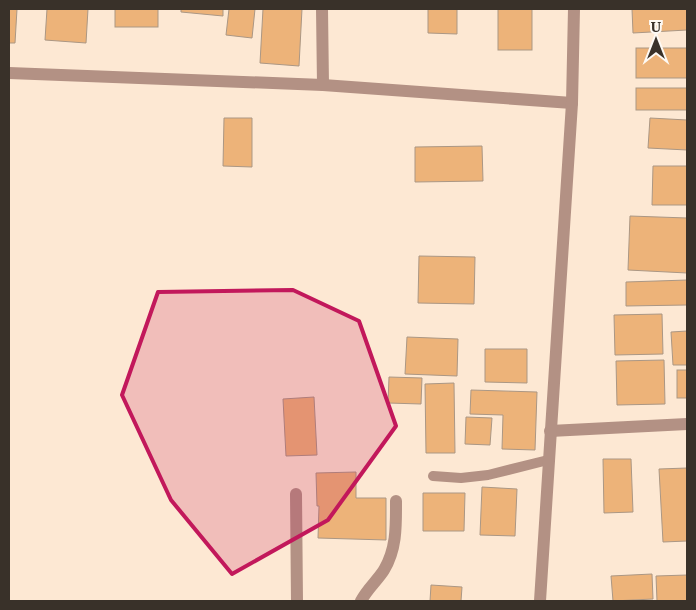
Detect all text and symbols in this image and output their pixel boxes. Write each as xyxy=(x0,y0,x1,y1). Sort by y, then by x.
north arrow xyxy=(631,15,681,65)
text: U xyxy=(651,18,662,36)

